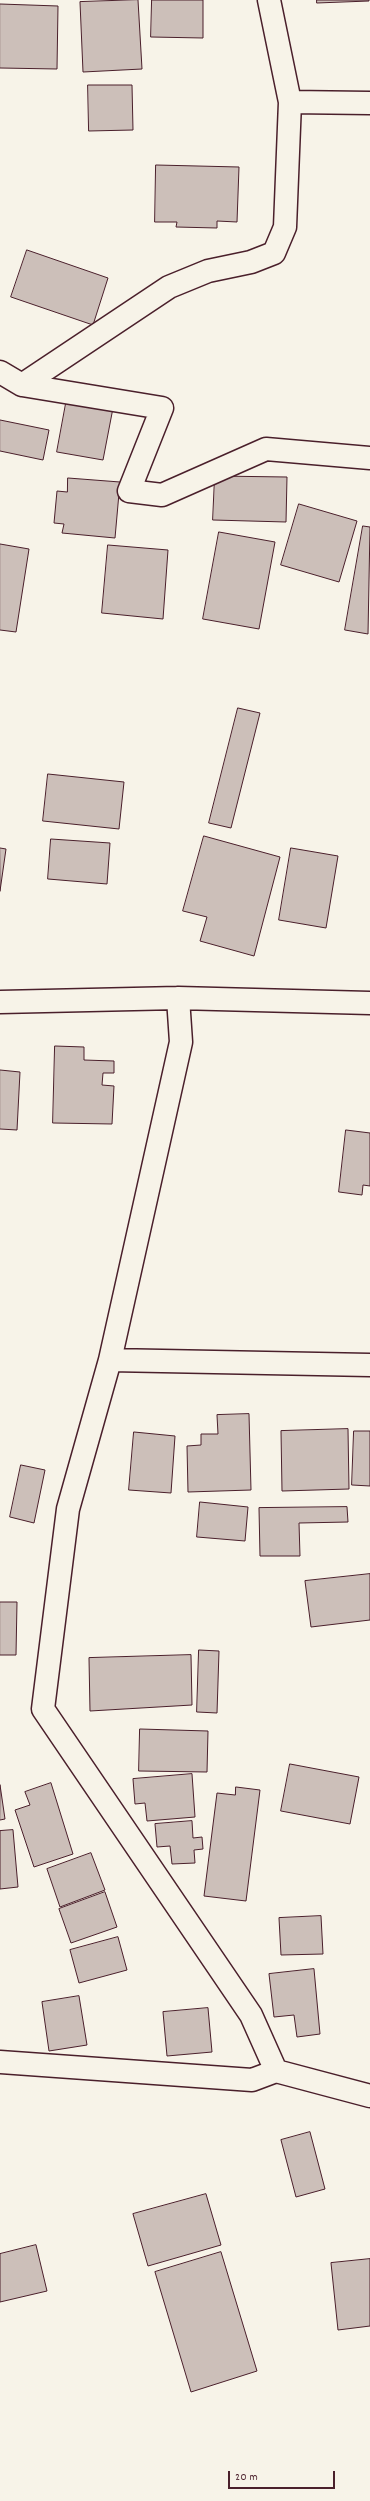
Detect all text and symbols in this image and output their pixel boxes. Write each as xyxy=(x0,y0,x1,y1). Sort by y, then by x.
scale bar xyxy=(230,2463,337,2489)
text: 20 m xyxy=(235,2469,258,2486)

